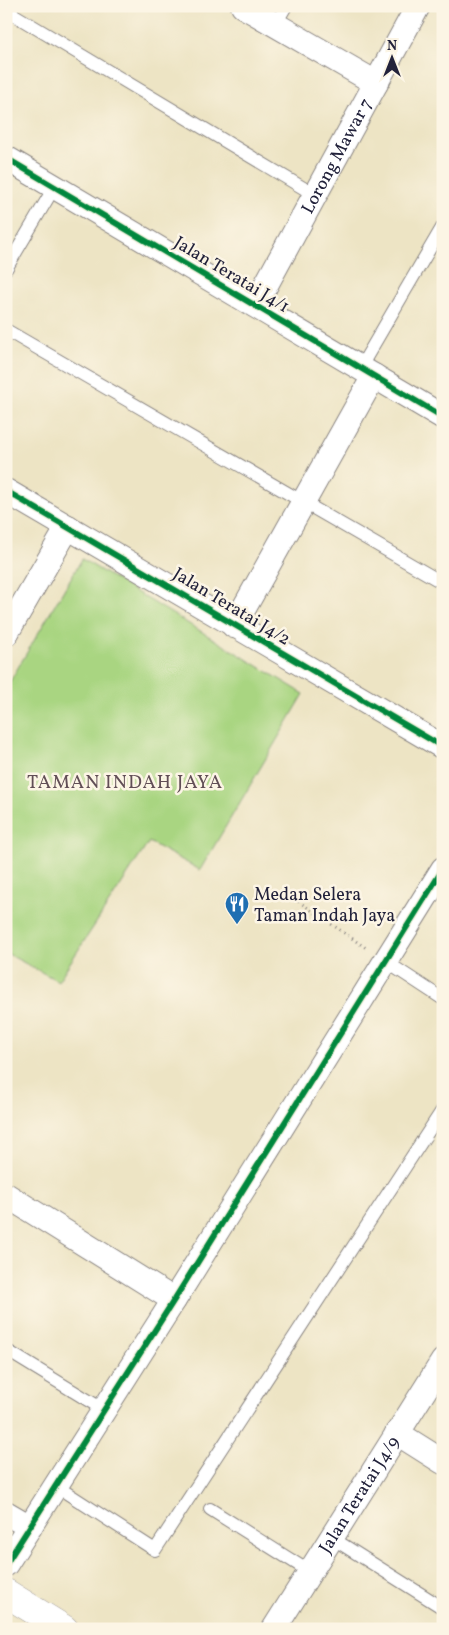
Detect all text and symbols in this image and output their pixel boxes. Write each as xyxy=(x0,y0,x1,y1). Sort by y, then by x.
north arrow xyxy=(366,32,416,82)
text: N xyxy=(387,37,397,56)
street label: Lorong Mawar 7 xyxy=(296,94,379,219)
street label: Jalan Teratai J4/1 xyxy=(169,231,294,320)
street label: Jalan Teratai J4/2 xyxy=(168,562,295,652)
district label: TAMAN INDAH JAYA xyxy=(27,770,223,796)
place label: Medan Selera Taman Indah Jaya xyxy=(254,883,395,929)
restaurant icon: Medan Selera Taman Indah Jaya xyxy=(224,891,250,925)
street label: Jalan Teratai J4/9 xyxy=(314,1432,406,1559)

